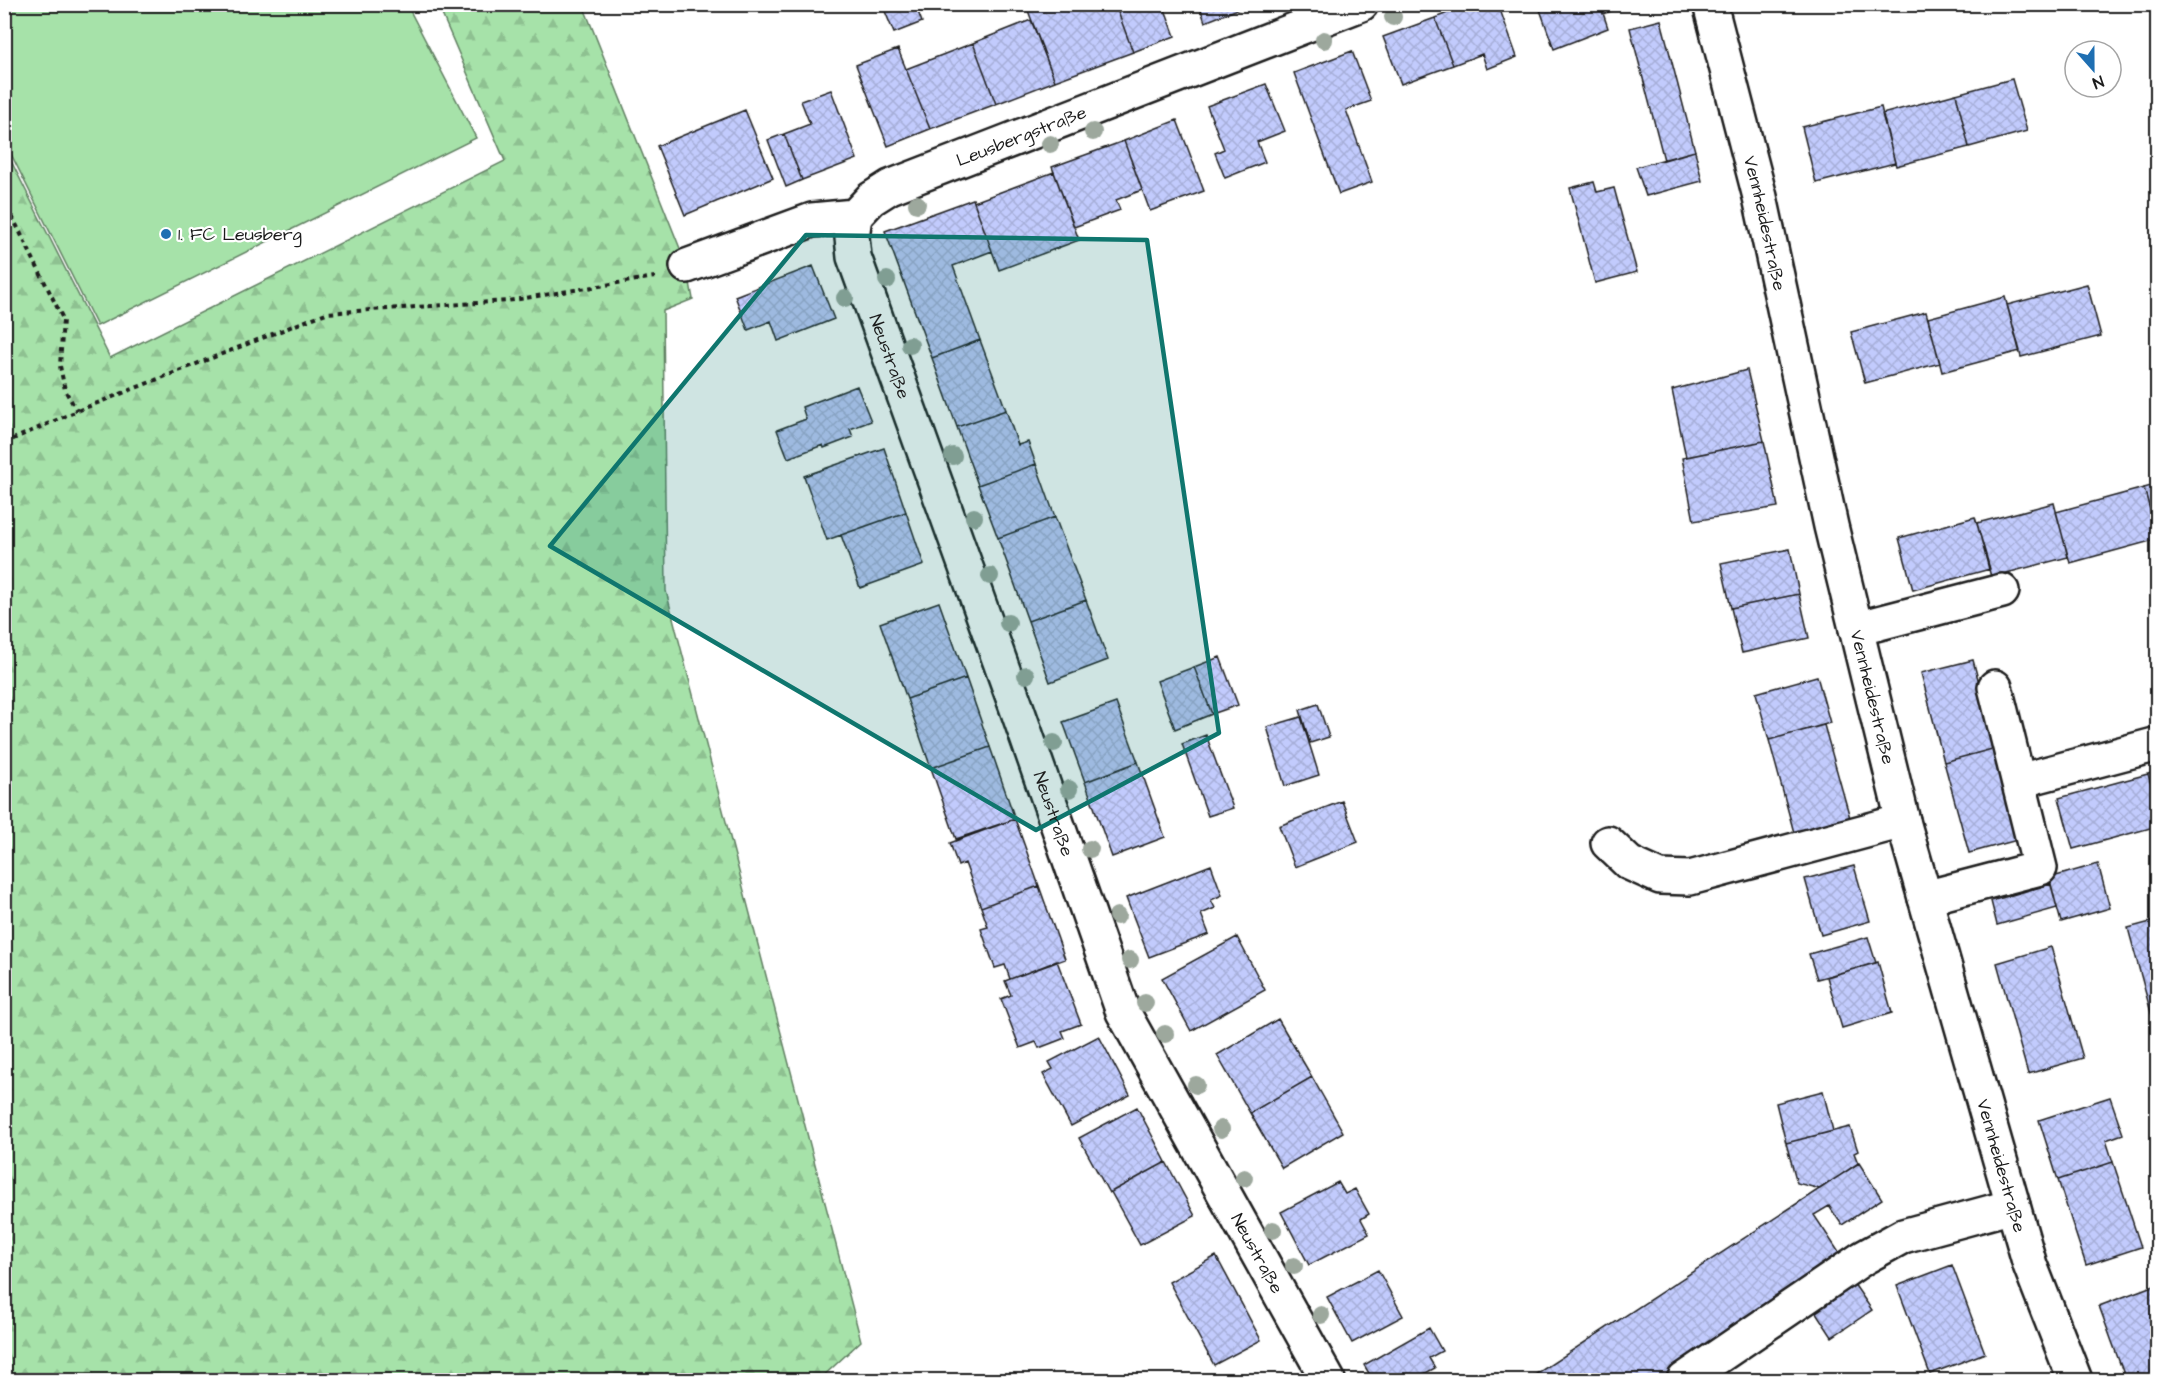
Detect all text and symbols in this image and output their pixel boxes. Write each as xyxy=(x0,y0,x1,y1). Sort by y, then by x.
north arrow xyxy=(2063,39,2123,99)
text: N xyxy=(2089,70,2107,94)
street label: Leusbergstraße xyxy=(953,99,1090,173)
street label: Vennheidestraße xyxy=(1737,153,1792,293)
place label: 1. FC Leusberg xyxy=(178,222,302,248)
marker: 1. FC Leusberg xyxy=(159,227,173,241)
street label: Neustraße xyxy=(863,311,917,402)
street label: Vennheidestraße xyxy=(1844,627,1901,767)
street label: Neustraße xyxy=(1027,768,1080,860)
street label: Vennheidestraße xyxy=(1971,1096,2033,1235)
street label: Neustraße xyxy=(1225,1209,1290,1298)

